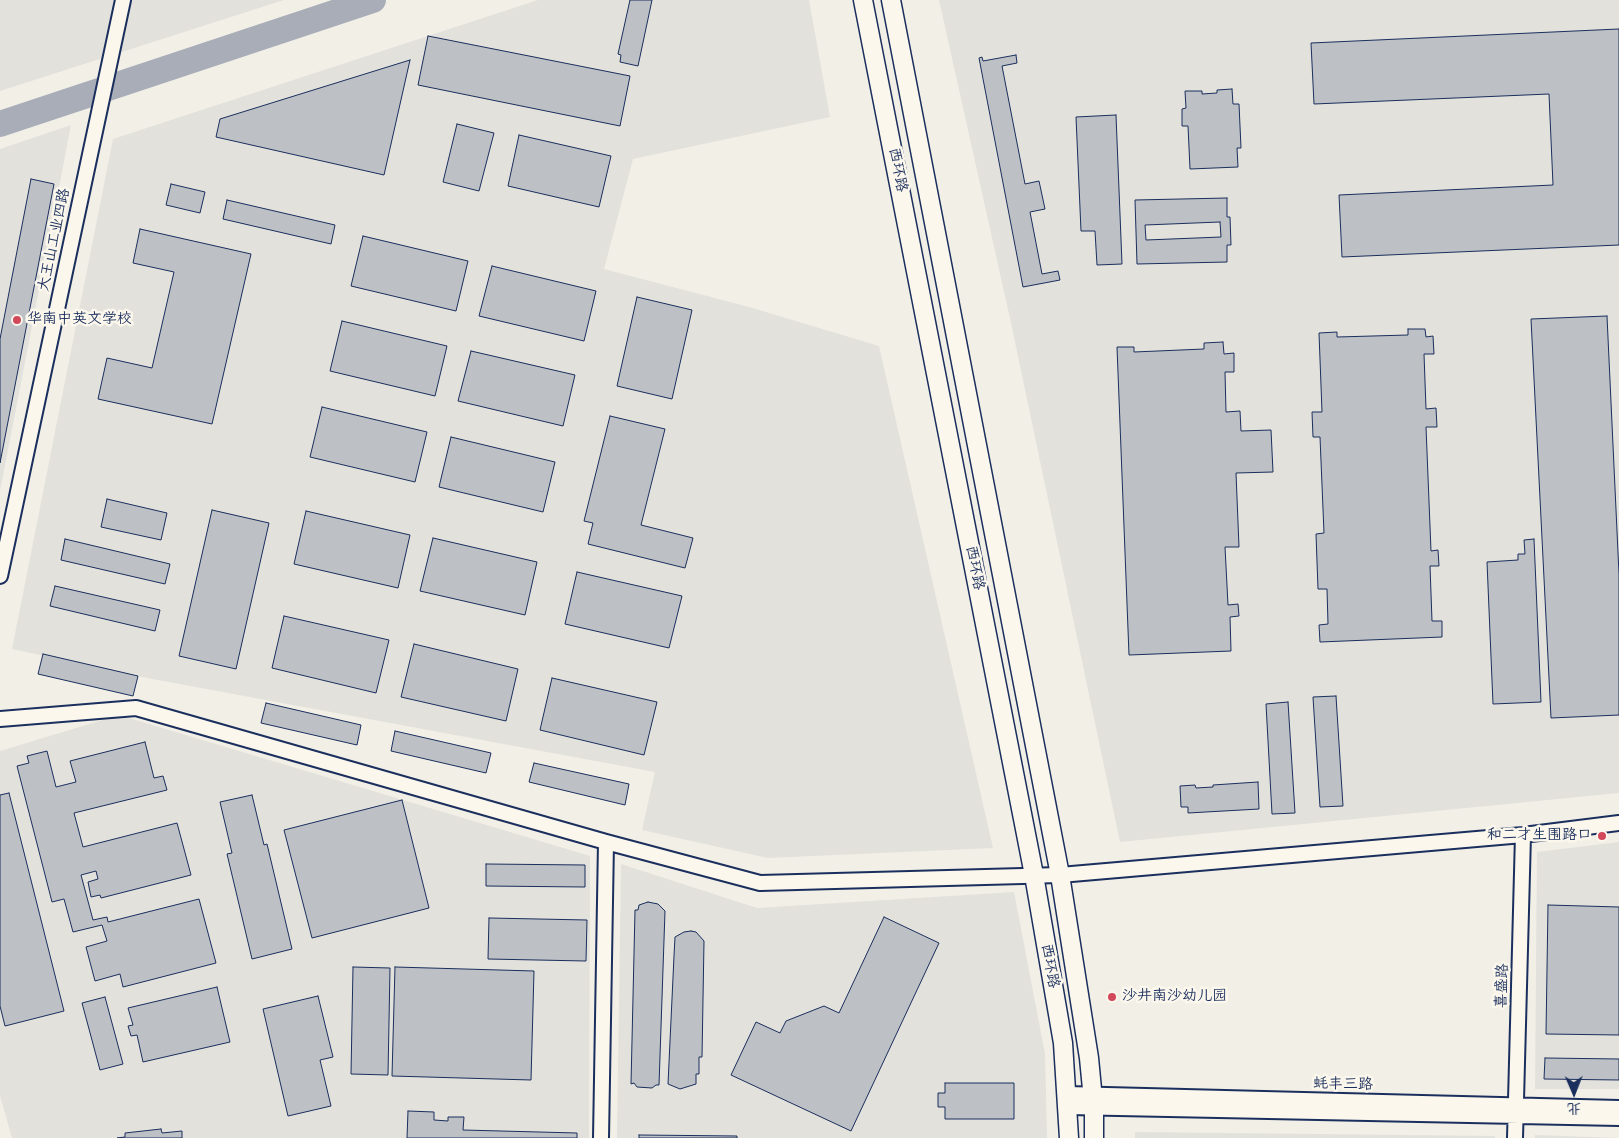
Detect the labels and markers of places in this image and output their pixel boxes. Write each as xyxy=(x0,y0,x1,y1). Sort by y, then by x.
place label: 华南中英文学校 xyxy=(27,311,132,329)
marker: 华南中英文学校 xyxy=(11,314,23,326)
place label: 和二才生围路口 xyxy=(1487,827,1592,845)
marker: 和二才生围路口 xyxy=(1596,830,1608,842)
place label: 沙井南沙幼儿园 xyxy=(1122,988,1227,1006)
marker: 沙井南沙幼儿园 xyxy=(1106,991,1118,1003)

